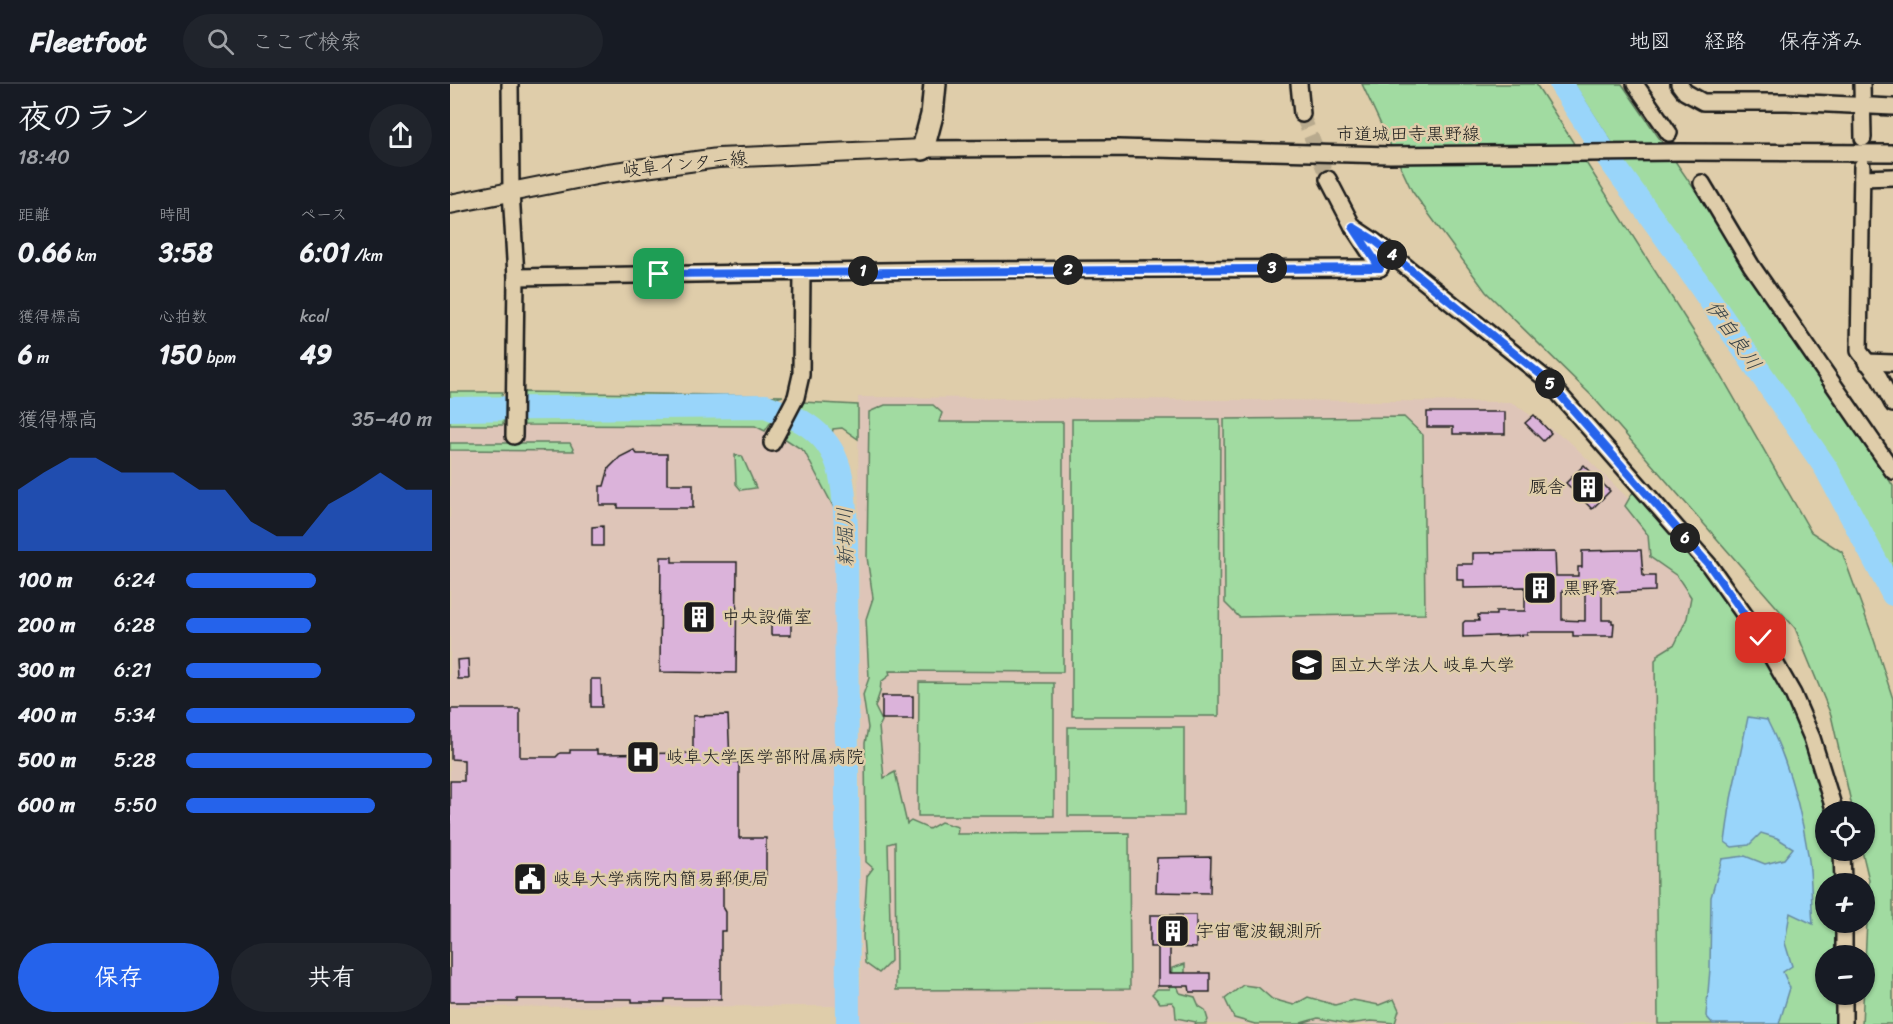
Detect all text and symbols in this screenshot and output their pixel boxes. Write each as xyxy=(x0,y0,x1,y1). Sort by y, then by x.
search box xyxy=(183,14,603,68)
text: Fleetfoot xyxy=(30,17,147,66)
text: ここで検索 xyxy=(252,22,362,61)
text: 地図 xyxy=(1629,22,1671,60)
text: 経路 xyxy=(1704,22,1746,60)
text: 保存済み xyxy=(1779,22,1863,60)
icon: search xyxy=(204,25,237,58)
text: 夜のラン xyxy=(18,88,150,146)
button: share xyxy=(369,104,432,167)
street label: 市道城田寺黒野線 xyxy=(1336,118,1480,150)
text: 18:40 xyxy=(18,140,70,175)
street label: 岐阜インター線 xyxy=(621,142,749,186)
text: 距離 xyxy=(18,200,50,229)
text: 時間 xyxy=(159,200,191,229)
text: ペース xyxy=(300,200,347,229)
text: 0.66 xyxy=(18,229,72,275)
text: 3:58 xyxy=(159,229,213,275)
text: 6:01 xyxy=(300,229,350,275)
pin: 4 xyxy=(1377,240,1407,270)
text: 4 xyxy=(1387,240,1397,269)
text: km xyxy=(72,241,97,270)
text: /km xyxy=(350,241,383,270)
pin xyxy=(633,248,684,299)
pin: 3 xyxy=(1257,253,1287,283)
text: 3 xyxy=(1268,253,1276,282)
pin: 2 xyxy=(1053,255,1083,285)
text: 2 xyxy=(1063,255,1073,284)
pin: 1 xyxy=(848,256,878,286)
text: 1 xyxy=(860,256,866,285)
icon: arrive xyxy=(642,257,675,290)
water label: 伊自良川 xyxy=(1696,292,1771,378)
text: 獲得標高 xyxy=(18,302,82,331)
text: 心拍数 xyxy=(159,302,207,331)
text: kcal xyxy=(300,302,329,331)
text: 6 xyxy=(18,331,33,377)
text: 150 xyxy=(159,331,202,377)
text: 49 xyxy=(300,331,332,377)
text: m xyxy=(33,343,49,372)
text: bpm xyxy=(202,343,236,372)
pin: 5 xyxy=(1535,369,1565,399)
text: 5 xyxy=(1545,369,1555,398)
text: 獲得標高 xyxy=(18,402,98,437)
text: 35–40 m xyxy=(352,402,432,437)
building icon: 厩舎 xyxy=(1570,469,1606,505)
place label: 厩舎 xyxy=(1529,471,1565,503)
water label: 新堀川 xyxy=(827,507,864,567)
pin: 6 xyxy=(1670,523,1700,553)
text: 6 xyxy=(1680,523,1690,552)
text: 100 m xyxy=(18,563,72,598)
text: 6:24 xyxy=(114,563,155,598)
building icon: 黒野寮 xyxy=(1522,570,1558,606)
place label: 黒野寮 xyxy=(1563,572,1617,604)
building icon: 中央設備室 xyxy=(681,599,717,635)
place label: 中央設備室 xyxy=(722,601,812,633)
text: 200 m xyxy=(18,608,75,643)
text: 6:28 xyxy=(114,608,155,643)
pin xyxy=(1735,612,1786,663)
icon: check xyxy=(1744,621,1777,654)
school or university icon: 国立大学法人 岐阜大学 xyxy=(1289,647,1325,683)
place label: 国立大学法人 岐阜大学 xyxy=(1330,649,1515,681)
text: 300 m xyxy=(18,653,75,688)
text: 6:21 xyxy=(114,653,152,688)
text: 400 m xyxy=(18,698,76,733)
text: 5:34 xyxy=(114,698,156,733)
hospital icon: 岐阜大学医学部附属病院 xyxy=(625,739,661,775)
place label: 岐阜大学医学部附属病院 xyxy=(666,741,864,773)
text: 500 m xyxy=(18,743,76,778)
text: 5:28 xyxy=(114,743,156,778)
text: 600 m xyxy=(18,788,75,823)
text: 5:50 xyxy=(114,788,157,823)
map controls xyxy=(1815,801,1875,1005)
button: locate xyxy=(1815,801,1875,861)
public building icon: 岐阜大学病院内簡易郵便局 xyxy=(512,861,548,897)
place label: 岐阜大学病院内簡易郵便局 xyxy=(553,863,769,895)
button: + xyxy=(1815,873,1875,933)
building icon: 宇宙電波観測所 xyxy=(1155,913,1191,949)
place label: 宇宙電波観測所 xyxy=(1196,915,1322,947)
button: 保存 xyxy=(18,943,219,1012)
button: 共有 xyxy=(231,943,432,1012)
button: − xyxy=(1815,945,1875,1005)

